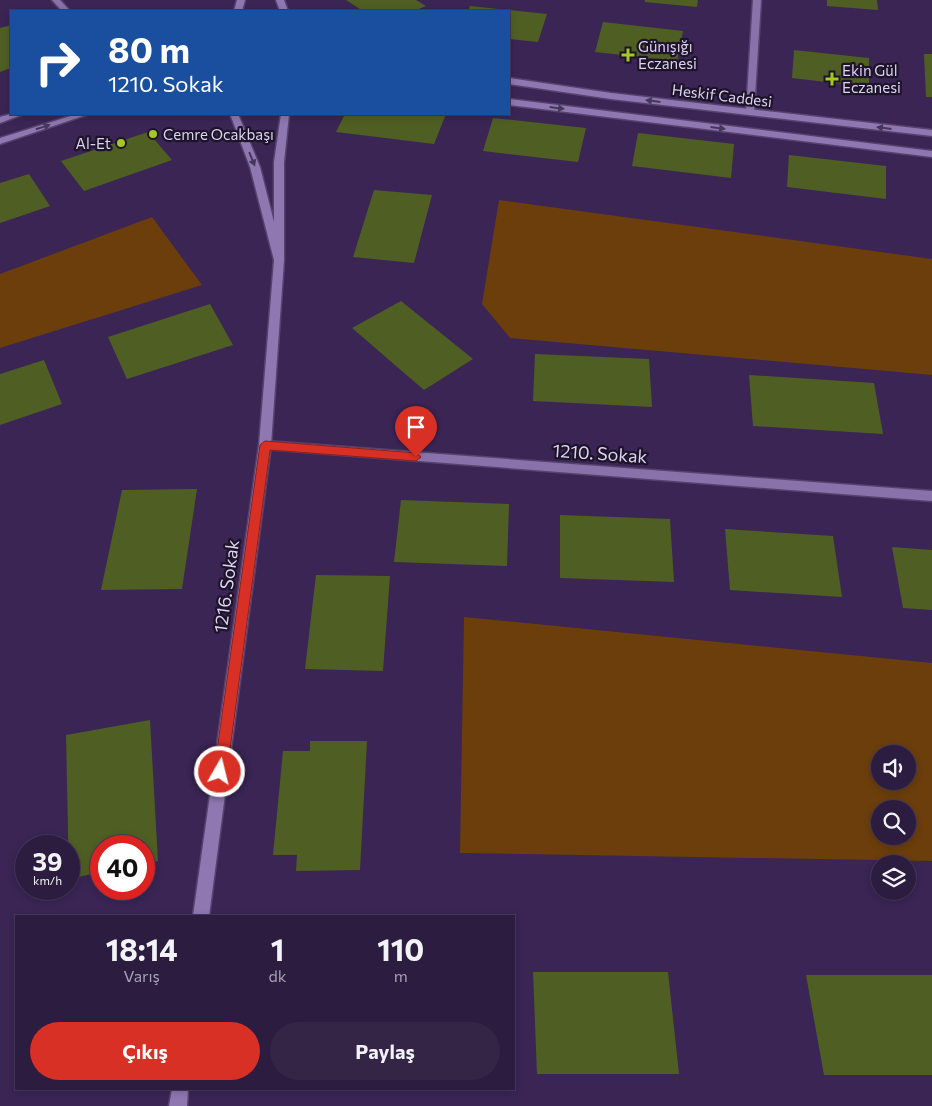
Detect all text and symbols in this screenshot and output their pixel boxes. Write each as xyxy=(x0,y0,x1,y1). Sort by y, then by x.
text: 80 m xyxy=(108,27,190,70)
icon: right xyxy=(25,30,90,95)
place label: Günışığı Eczanesi xyxy=(638,37,697,72)
marker: Günışığı Eczanesi xyxy=(622,49,634,61)
place label: Ekin Gül Eczanesi xyxy=(842,61,901,96)
text: 1210. Sokak xyxy=(108,70,224,97)
marker: Ekin Gül Eczanesi xyxy=(826,73,838,85)
street label: Heskif Caddesi xyxy=(671,80,773,110)
one-way arrow xyxy=(644,97,660,105)
one-way arrow xyxy=(549,104,565,112)
one-way arrow xyxy=(35,123,50,131)
one-way arrow xyxy=(711,124,727,132)
one-way arrow xyxy=(875,124,891,132)
place label: Cemre Ocakbaşı xyxy=(163,125,274,143)
marker: Cemre Ocakbaşı xyxy=(147,128,159,140)
place label: Al-Et xyxy=(76,134,111,152)
marker: Al-Et xyxy=(115,137,127,149)
one-way arrow xyxy=(248,152,256,166)
pin xyxy=(395,406,437,457)
icon: arrive xyxy=(402,413,430,441)
street label: 1210. Sokak xyxy=(552,439,648,467)
street label: 1216. Sokak xyxy=(209,538,243,634)
position arrow xyxy=(193,745,245,797)
map controls xyxy=(871,745,916,900)
button: sound xyxy=(871,745,916,790)
button: search xyxy=(871,800,916,845)
speed limit sign: 40 xyxy=(90,835,155,900)
text: 39 xyxy=(33,846,63,876)
button: layers xyxy=(871,855,916,900)
text: km/h xyxy=(33,873,62,887)
text: 18:14 xyxy=(106,930,178,967)
text: 1 xyxy=(271,930,284,967)
text: 110 xyxy=(377,930,424,967)
text: Varış xyxy=(124,966,160,985)
text: dk xyxy=(269,966,286,985)
text: m xyxy=(394,966,408,985)
button: Çıkış xyxy=(30,1022,260,1080)
button: Paylaş xyxy=(270,1022,500,1080)

